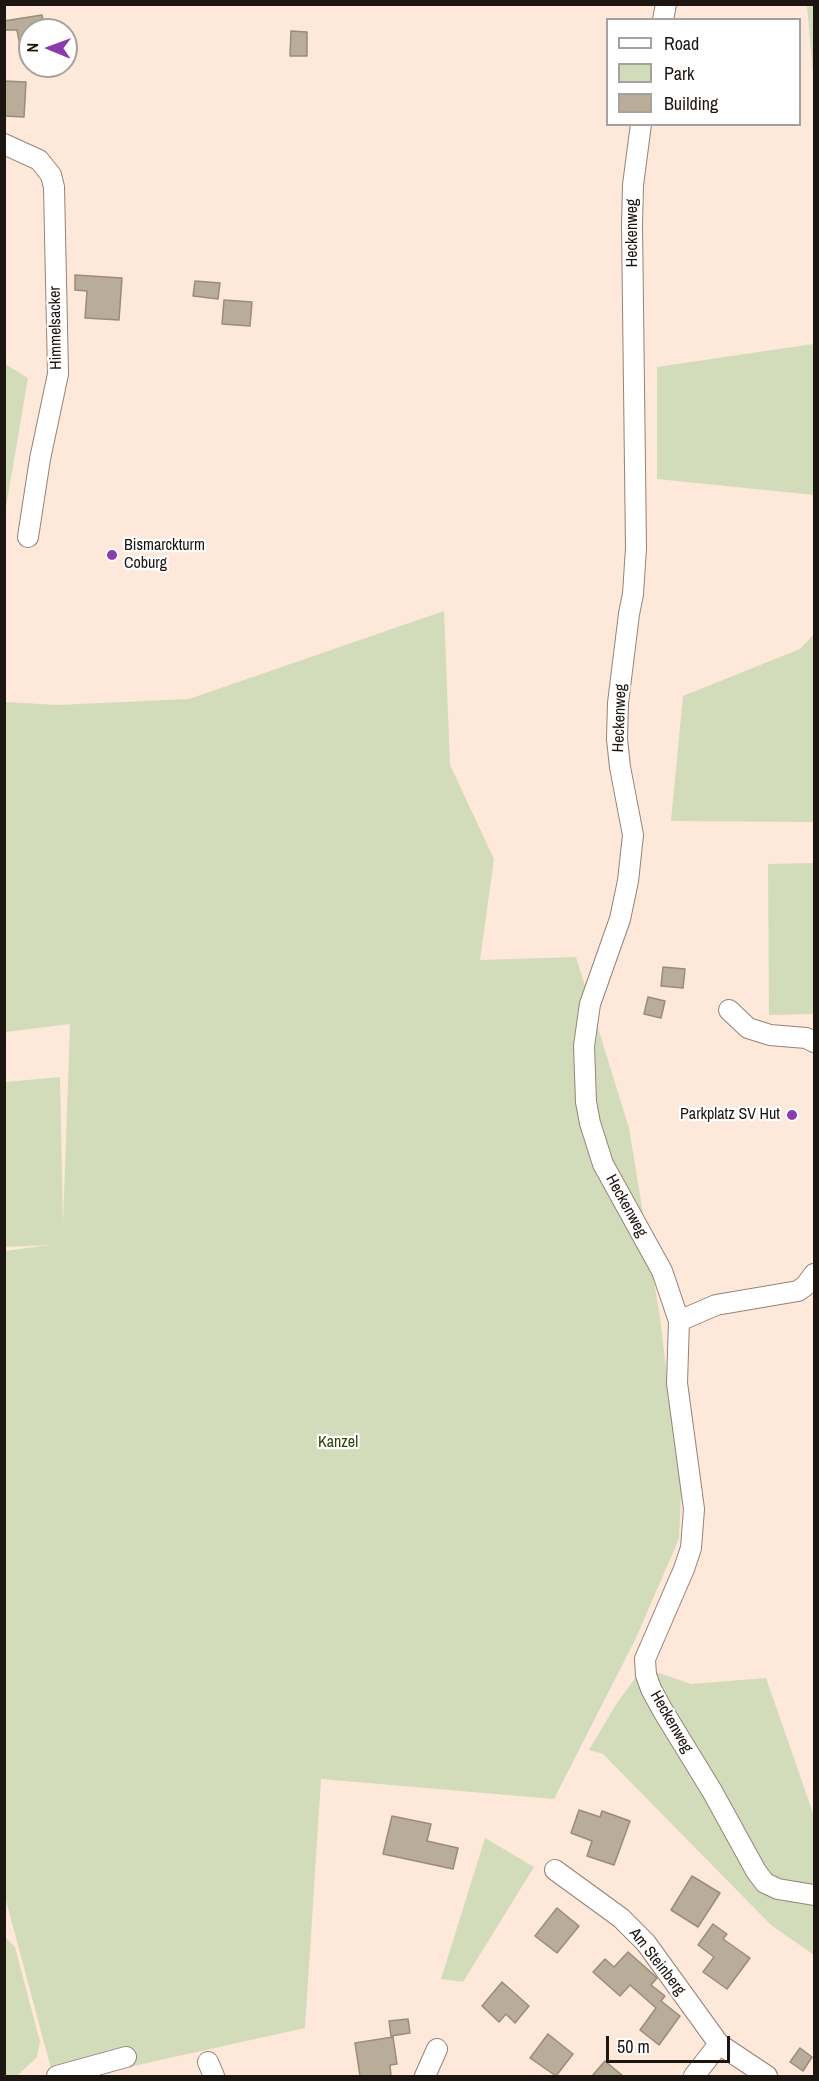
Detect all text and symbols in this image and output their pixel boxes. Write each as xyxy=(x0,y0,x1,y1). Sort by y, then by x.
north arrow xyxy=(18,18,78,78)
legend xyxy=(606,18,801,126)
text: Road xyxy=(664,31,699,56)
text: N xyxy=(21,43,43,53)
text: Park xyxy=(664,61,694,86)
text: Building xyxy=(664,91,718,116)
street label: Heckenweg xyxy=(623,199,643,267)
street label: Himmelsacker xyxy=(46,286,66,370)
place label: Bismarckturm Coburg xyxy=(124,536,205,574)
marker: Bismarckturm Coburg xyxy=(105,548,119,562)
street label: Heckenweg xyxy=(609,683,631,753)
place label: Parkplatz SV Hut xyxy=(680,1105,780,1125)
marker: Parkplatz SV Hut xyxy=(785,1108,799,1122)
street label: Heckenweg xyxy=(601,1171,651,1241)
park label: Kanzel xyxy=(318,1433,358,1453)
street label: Heckenweg xyxy=(646,1688,696,1756)
street label: Am Steinberg xyxy=(625,1924,689,2000)
scale bar xyxy=(609,2024,734,2062)
text: 50 m xyxy=(617,2034,650,2059)

